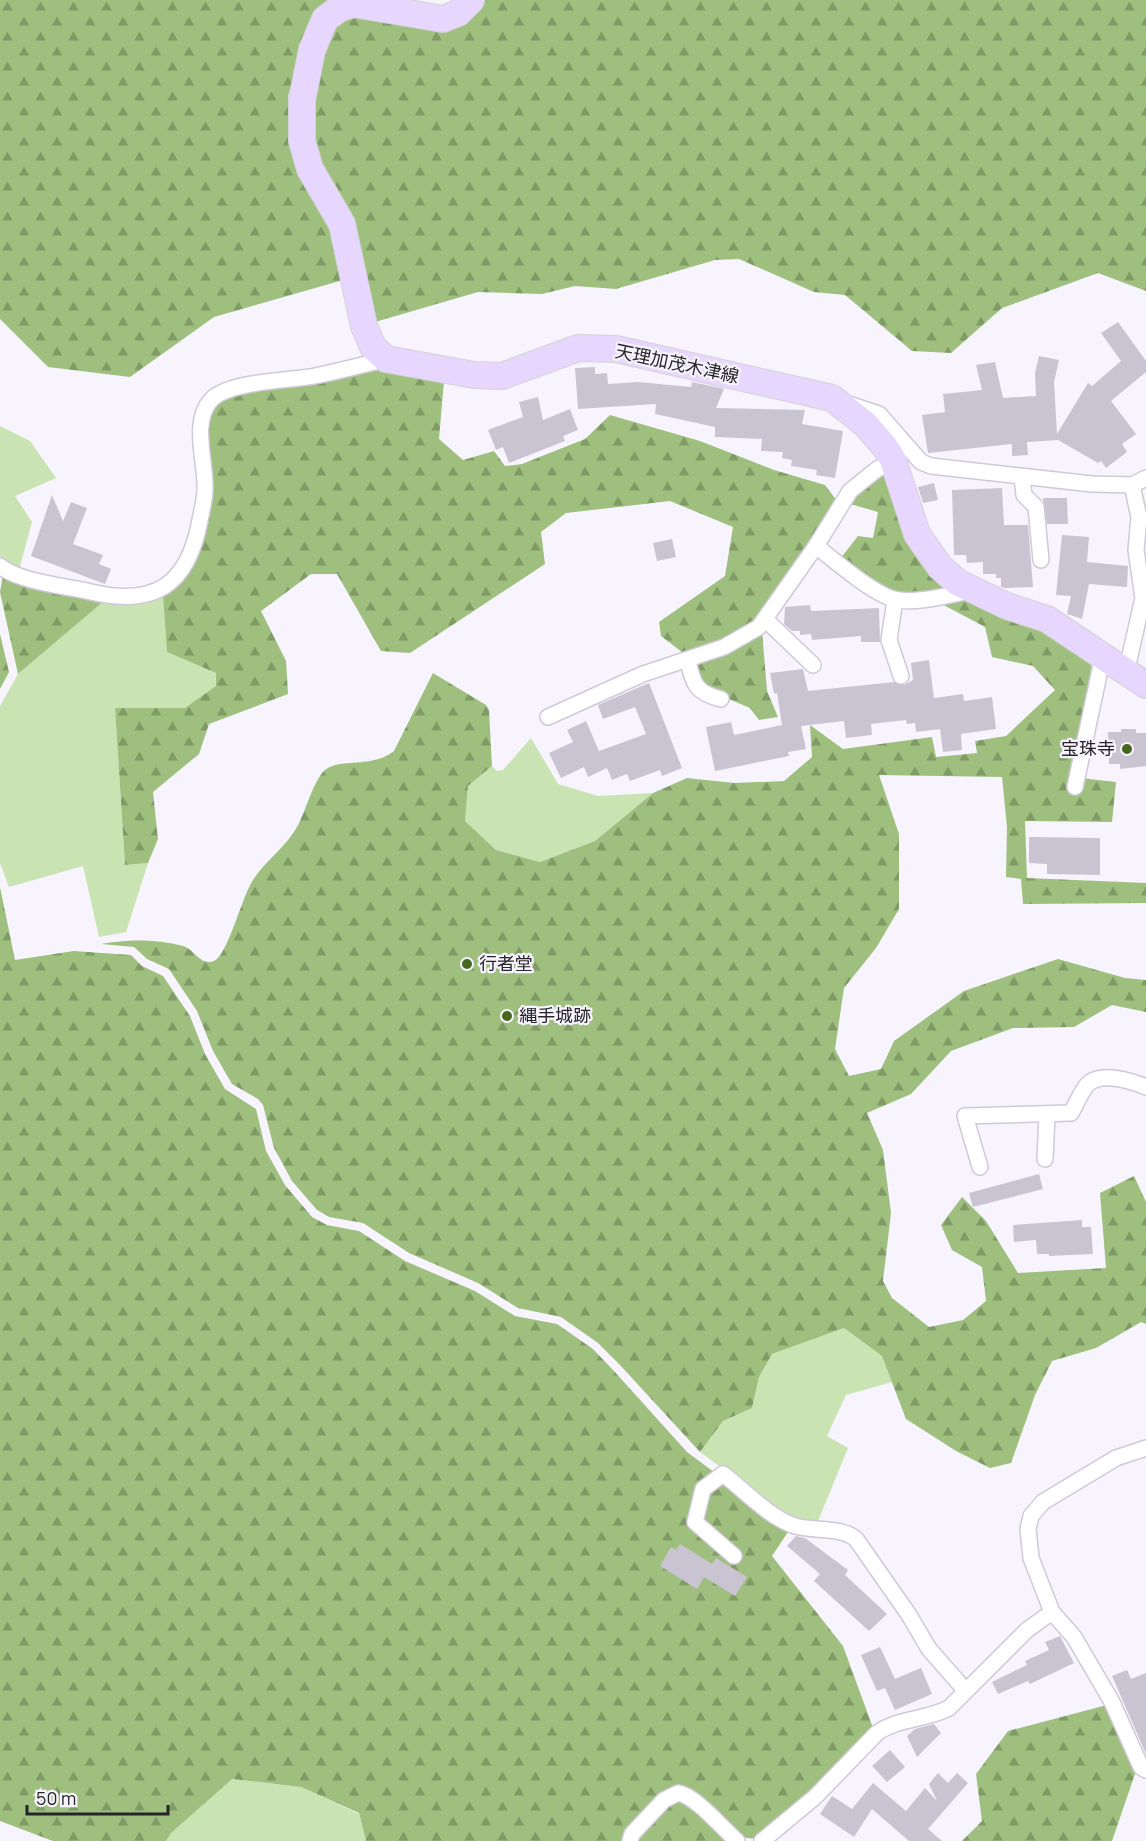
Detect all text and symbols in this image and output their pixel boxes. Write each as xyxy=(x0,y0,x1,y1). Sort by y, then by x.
street label: 天理加茂木津線 xyxy=(613,338,741,388)
place label: 宝珠寺 xyxy=(1061,736,1115,760)
marker: 宝珠寺 xyxy=(1120,742,1134,756)
place label: 行者堂 xyxy=(479,951,533,975)
marker: 行者堂 xyxy=(460,957,474,971)
place label: 縄手城跡 xyxy=(519,1003,591,1027)
marker: 縄手城跡 xyxy=(500,1009,514,1023)
scale bar xyxy=(27,1778,168,1816)
text: 50 m xyxy=(36,1786,76,1810)

